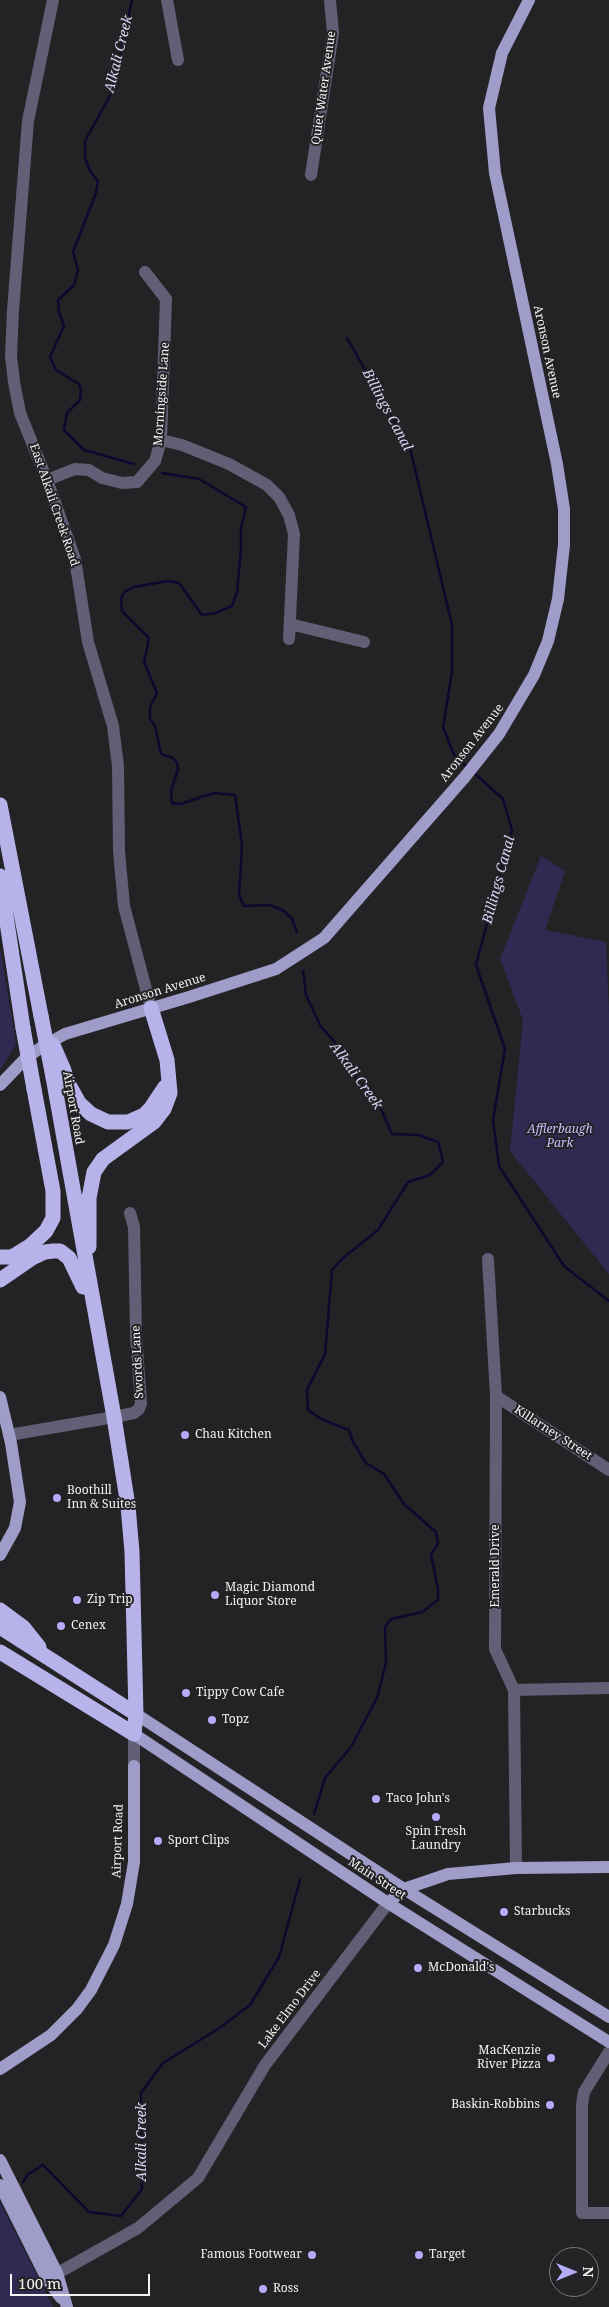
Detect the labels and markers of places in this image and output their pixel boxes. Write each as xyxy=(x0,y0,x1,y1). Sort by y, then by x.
place label: Chau Kitchen xyxy=(195,1428,272,1442)
marker: Chau Kitchen xyxy=(179,1429,191,1441)
place label: Boothill Inn & Suites xyxy=(67,1484,136,1512)
marker: Boothill Inn & Suites xyxy=(51,1492,63,1504)
place label: Magic Diamond Liquor Store xyxy=(225,1581,315,1609)
marker: Magic Diamond Liquor Store xyxy=(209,1589,221,1601)
place label: Zip Trip xyxy=(87,1593,133,1607)
marker: Zip Trip xyxy=(71,1594,83,1606)
place label: Cenex xyxy=(71,1619,106,1633)
marker: Cenex xyxy=(55,1620,67,1632)
place label: Tippy Cow Cafe xyxy=(196,1686,284,1700)
marker: Tippy Cow Cafe xyxy=(180,1687,192,1699)
place label: Topz xyxy=(222,1713,249,1727)
marker: Topz xyxy=(206,1714,218,1726)
place label: Taco John's xyxy=(386,1792,450,1806)
marker: Taco John's xyxy=(370,1793,382,1805)
marker: Spin Fresh Laundry xyxy=(430,1811,442,1823)
place label: Spin Fresh Laundry xyxy=(406,1825,466,1853)
place label: Sport Clips xyxy=(168,1834,230,1848)
marker: Sport Clips xyxy=(152,1835,164,1847)
place label: Starbucks xyxy=(514,1905,570,1919)
marker: Starbucks xyxy=(498,1906,510,1918)
place label: McDonald's xyxy=(428,1961,494,1975)
marker: McDonald's xyxy=(412,1962,424,1974)
place label: MacKenzie River Pizza xyxy=(477,2044,541,2072)
marker: MacKenzie River Pizza xyxy=(545,2052,557,2064)
place label: Baskin-Robbins xyxy=(451,2098,540,2112)
marker: Baskin-Robbins xyxy=(544,2099,556,2111)
place label: Famous Footwear xyxy=(200,2248,302,2262)
place label: Target xyxy=(429,2248,466,2262)
marker: Famous Footwear xyxy=(306,2249,318,2261)
marker: Target xyxy=(413,2249,425,2261)
place label: Ross xyxy=(273,2282,299,2296)
marker: Ross xyxy=(257,2283,269,2295)

